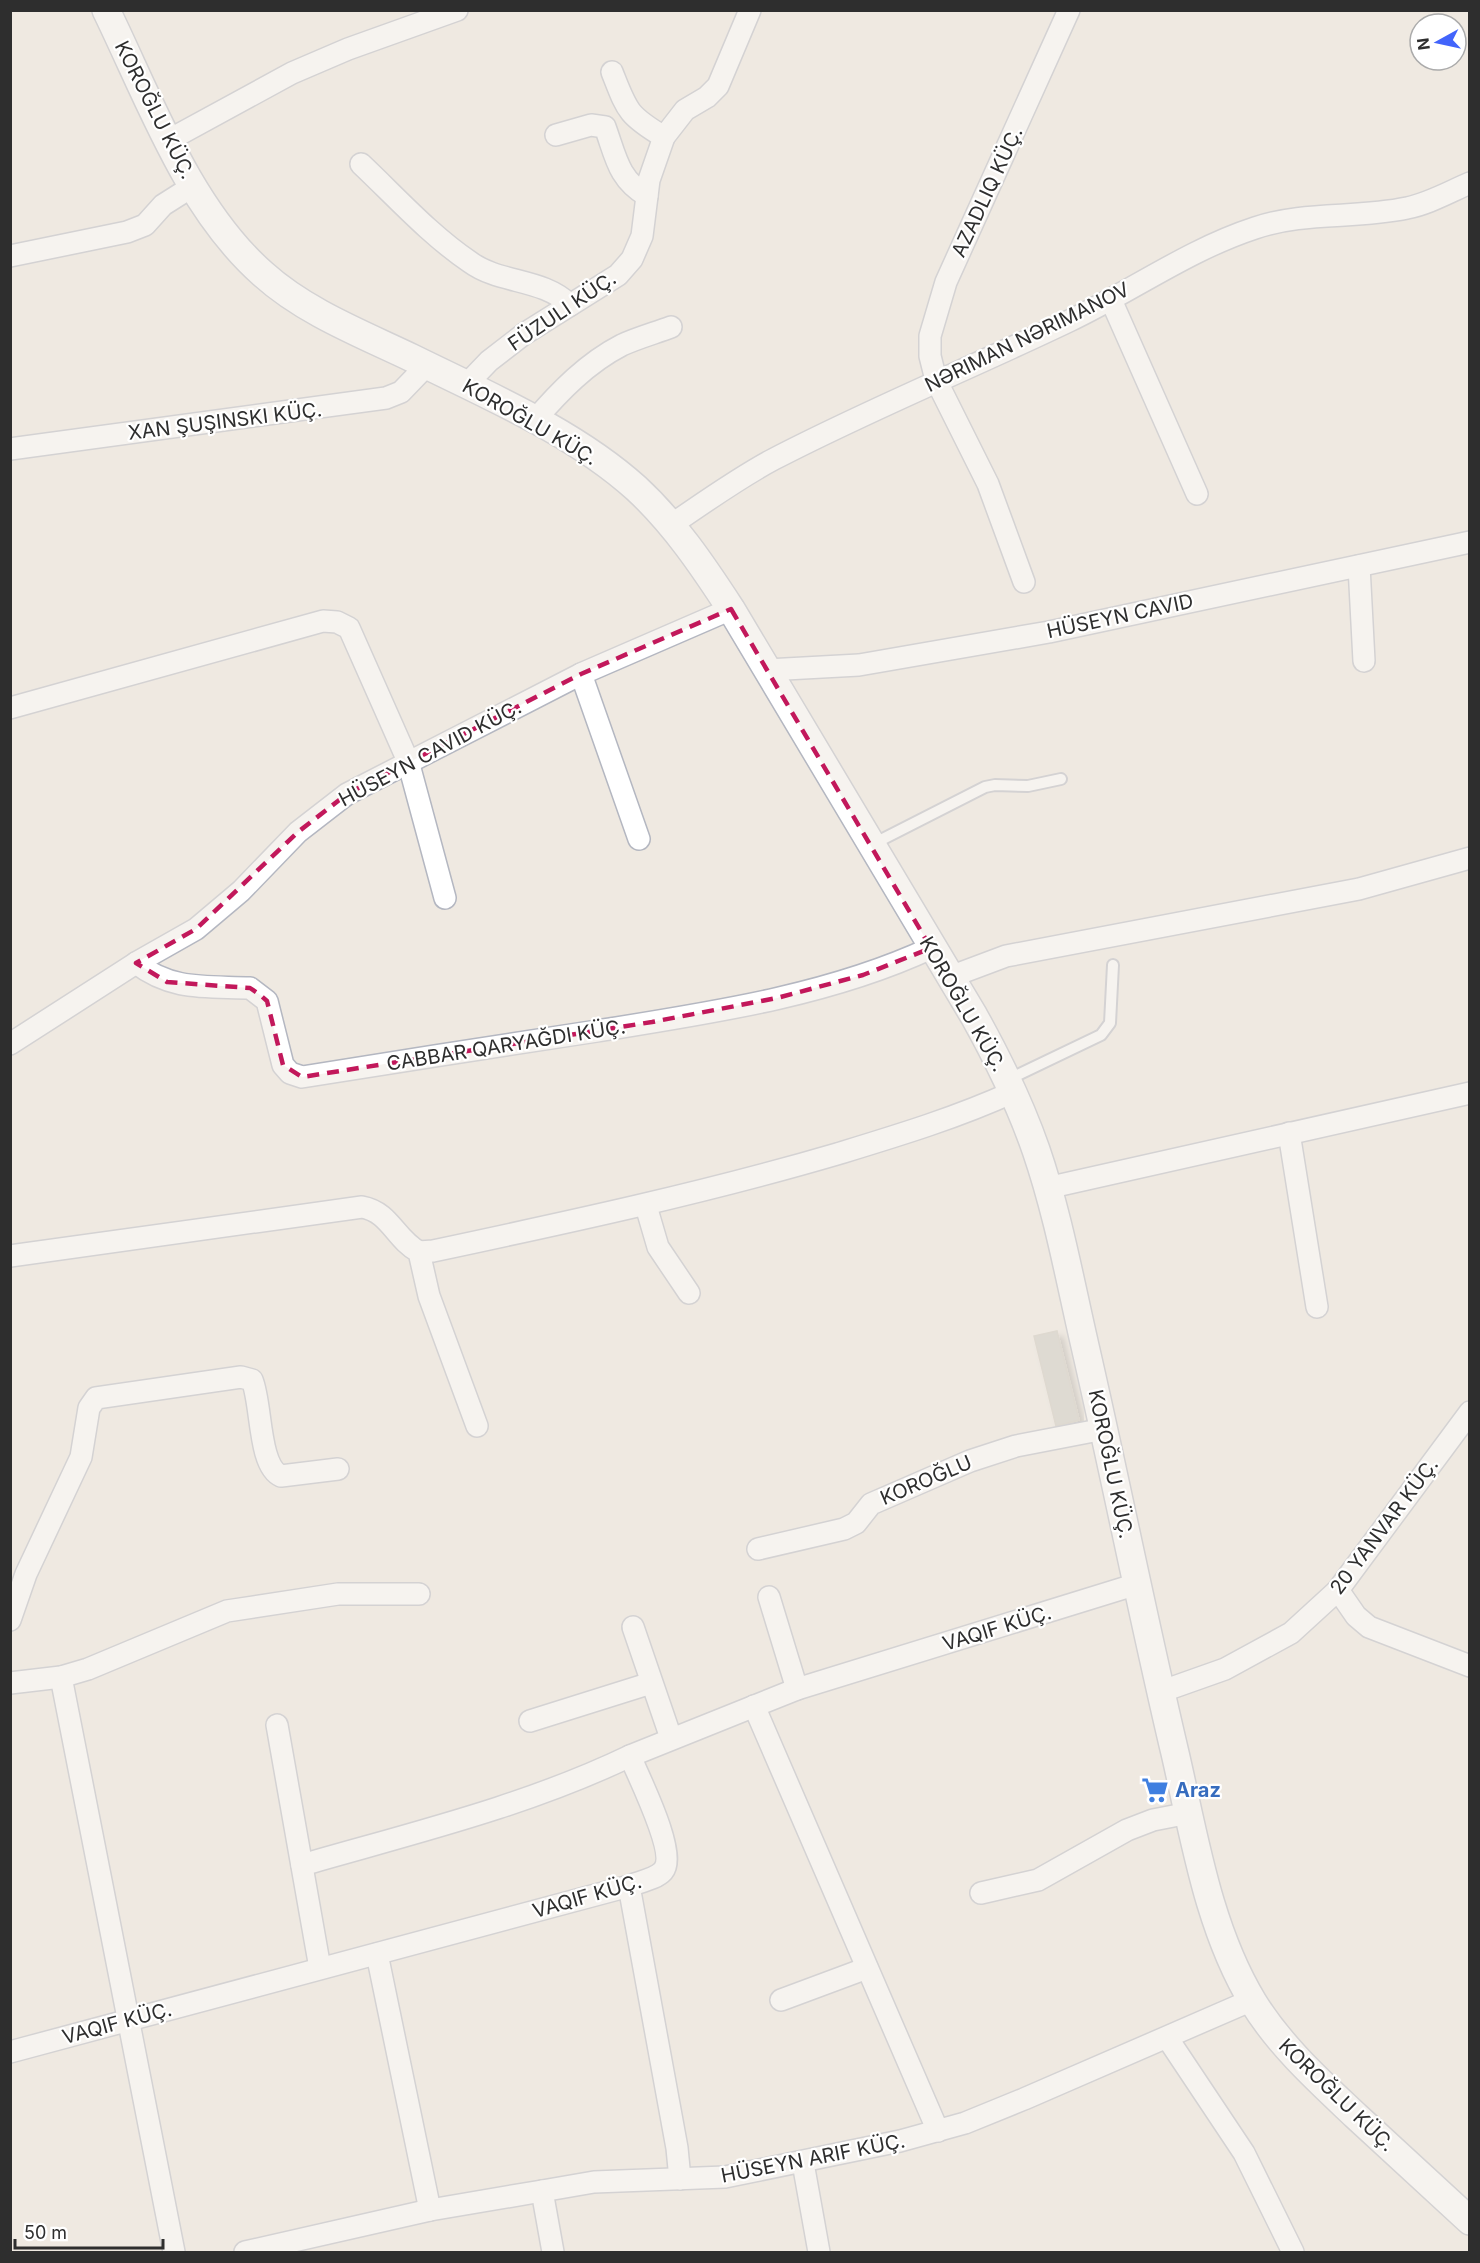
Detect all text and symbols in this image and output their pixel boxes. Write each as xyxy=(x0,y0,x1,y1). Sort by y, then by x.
north arrow xyxy=(1408,12,1468,72)
street label: KOROĞLU KÜÇ. xyxy=(110,37,200,183)
text: N xyxy=(1412,37,1434,52)
street label: AZADLIQ KÜÇ. xyxy=(946,123,1028,261)
street label: FÜZULI KÜÇ. xyxy=(503,266,621,356)
street label: NƏRIMAN NƏRIMANOV xyxy=(921,277,1133,397)
street label: KOROĞLU KÜÇ. xyxy=(458,374,602,470)
street label: XAN ŞUŞINSKI KÜÇ. xyxy=(127,397,323,445)
street label: HÜSEYN CAVID xyxy=(1045,589,1195,643)
street label: HÜSEYN CAVID KÜÇ. xyxy=(335,695,525,811)
street label: KOROĞLU KÜÇ. xyxy=(915,932,1011,1076)
street label: CABBAR QARYAĞDI KÜÇ. xyxy=(385,1014,627,1076)
street label: KOROĞLU KÜÇ. xyxy=(1083,1387,1139,1541)
street label: KOROĞLU xyxy=(877,1450,975,1510)
street label: 20 YANVAR KÜÇ. xyxy=(1325,1453,1443,1599)
street label: VAQIF KÜÇ. xyxy=(940,1600,1054,1656)
supermarket icon: Araz xyxy=(1140,1775,1170,1805)
place label: Araz xyxy=(1175,1778,1221,1802)
street label: VAQIF KÜÇ. xyxy=(530,1869,644,1923)
street label: VAQIF KÜÇ. xyxy=(60,1997,174,2049)
street label: KOROĞLU KÜÇ. xyxy=(1274,2034,1400,2156)
street label: HÜSEYN ARIF KÜÇ. xyxy=(719,2128,907,2188)
scale bar xyxy=(15,2212,164,2250)
text: 50 m xyxy=(24,2222,67,2243)

